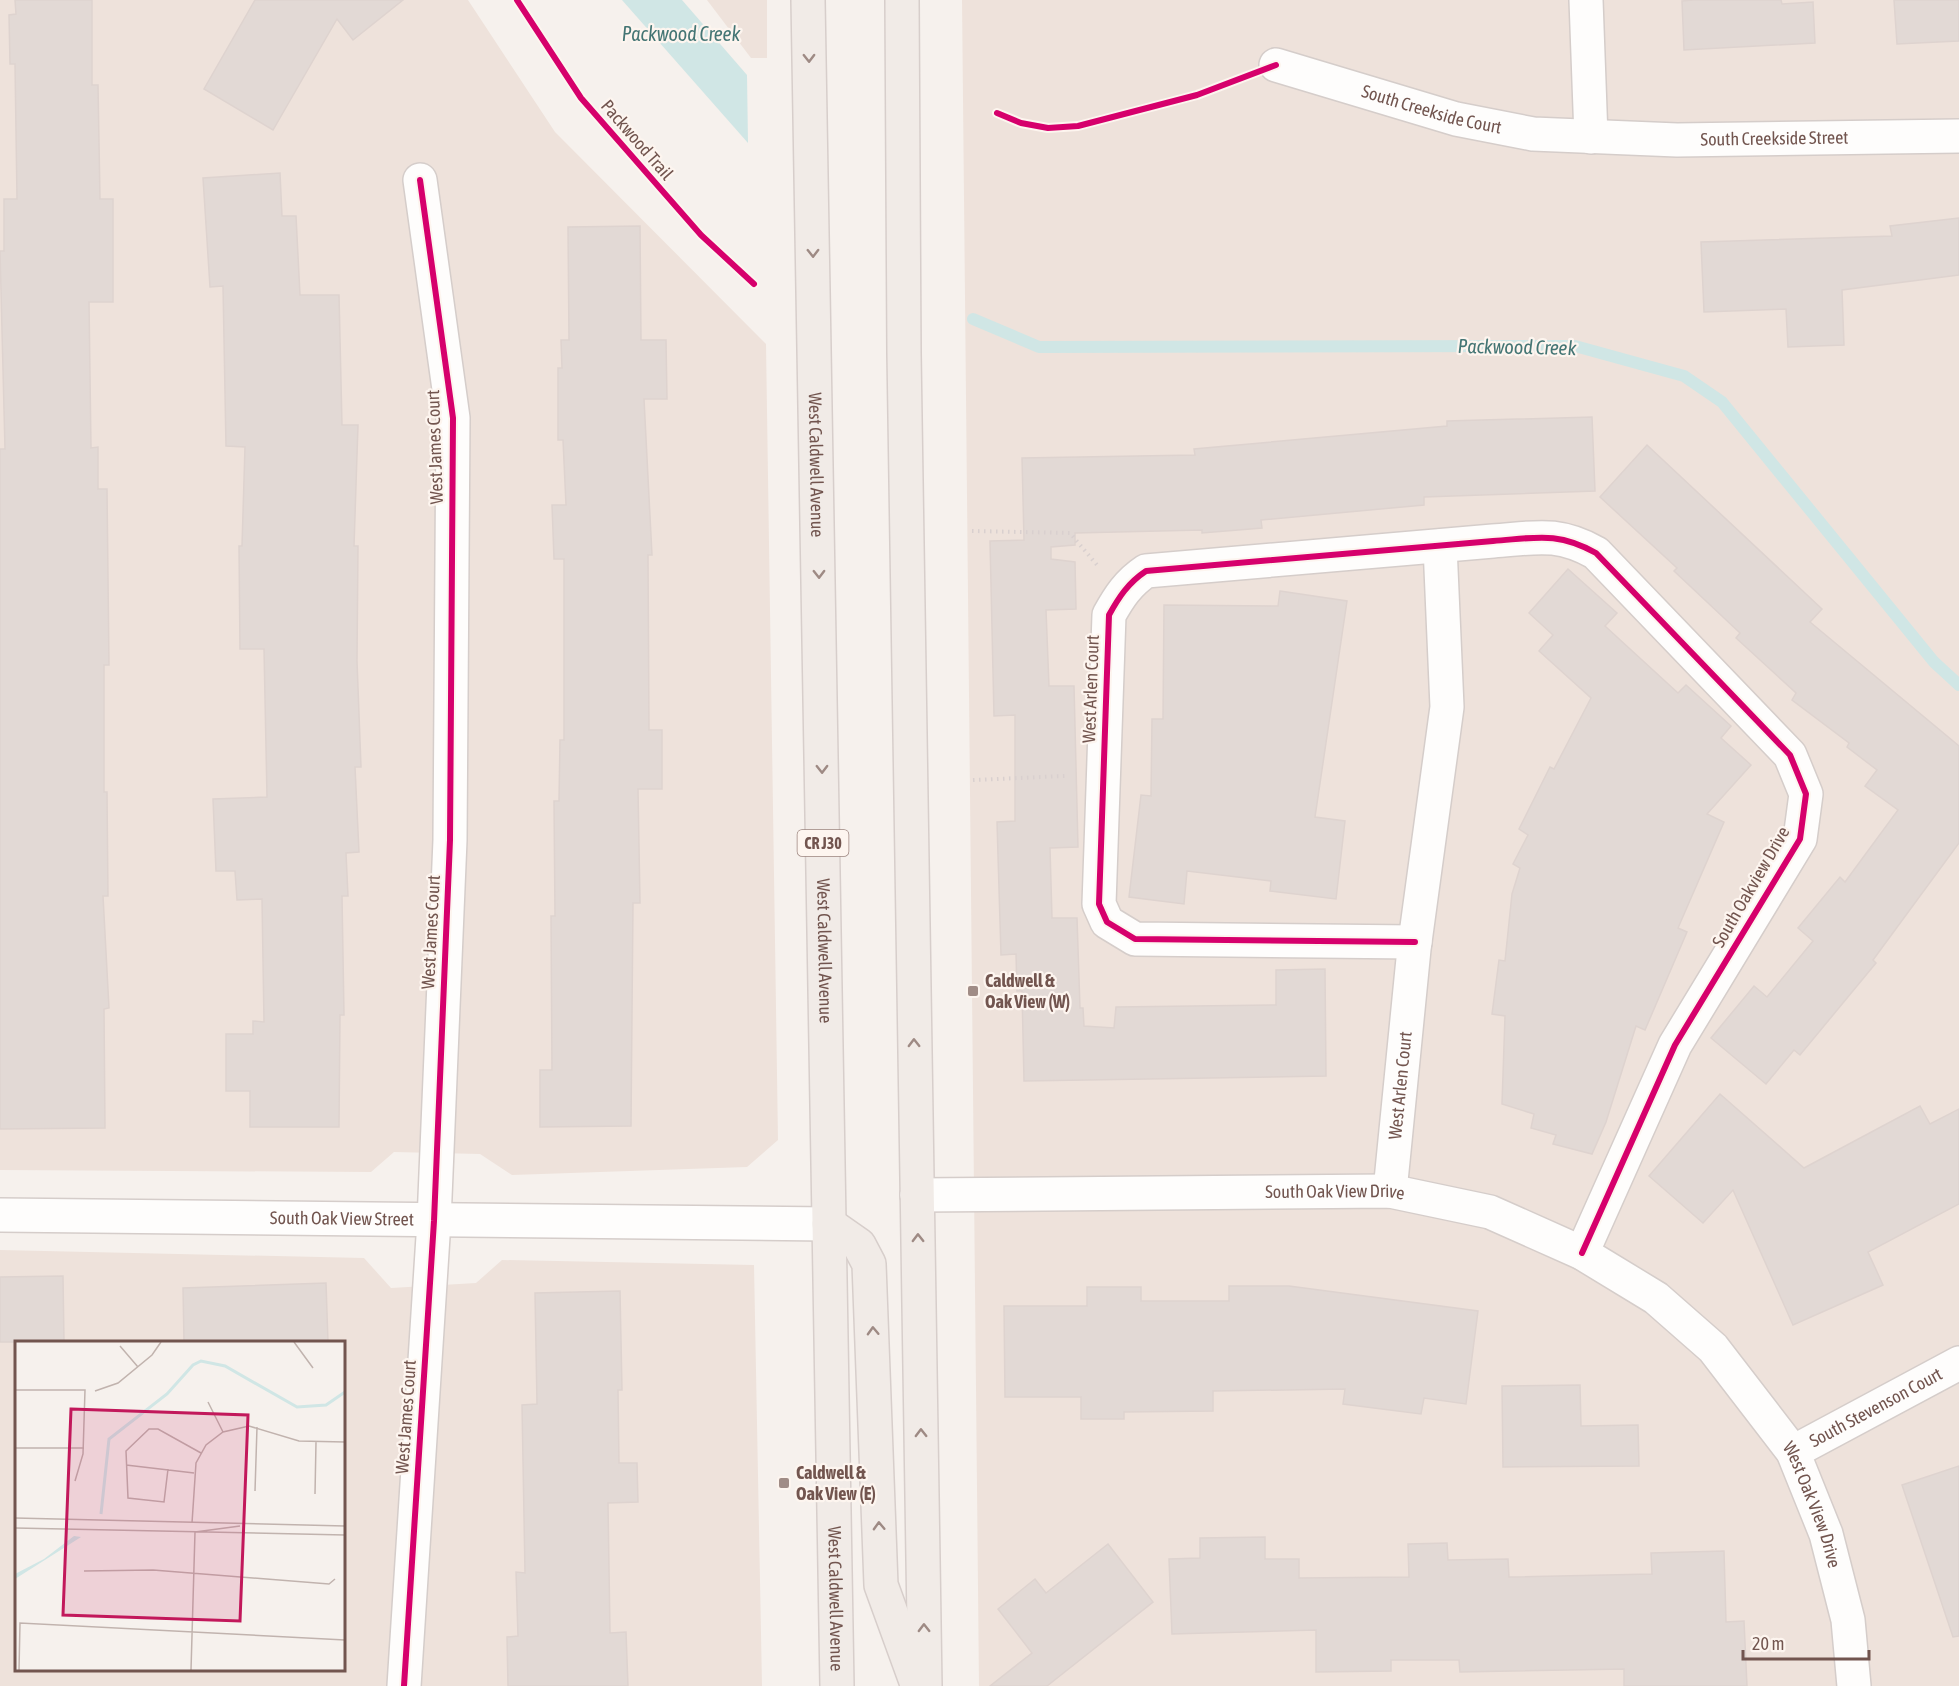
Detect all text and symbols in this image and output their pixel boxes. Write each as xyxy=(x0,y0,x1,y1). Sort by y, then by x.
water label: Packwood Creek xyxy=(622,22,741,45)
one-way arrow xyxy=(802,54,815,63)
street label: South Creekside Court xyxy=(1359,80,1503,138)
street label: Packwood Trail xyxy=(597,95,678,184)
street label: South Creekside Street xyxy=(1700,127,1849,150)
one-way arrow xyxy=(807,249,819,258)
water label: Packwood Creek xyxy=(1457,334,1577,359)
street label: West James Court xyxy=(422,390,447,505)
street label: West Caldwell Avenue xyxy=(805,392,828,538)
one-way arrow xyxy=(812,570,825,579)
street label: West Arlen Court xyxy=(1078,634,1103,743)
one-way arrow xyxy=(816,765,828,774)
street label: South Oakview Drive xyxy=(1708,823,1794,951)
road number: CR J30 xyxy=(798,830,848,856)
street label: West James Court xyxy=(417,874,444,990)
street label: West Caldwell Avenue xyxy=(813,878,837,1024)
place label: Caldwell & Oak View (W) xyxy=(985,970,1070,1012)
marker: Caldwell & Oak View (W) xyxy=(966,984,980,998)
street label: West Arlen Court xyxy=(1384,1030,1416,1140)
one-way arrow xyxy=(908,1038,921,1047)
street label: South Oak View Drive xyxy=(1265,1180,1407,1204)
street label: South Oak View Street xyxy=(270,1207,414,1229)
one-way arrow xyxy=(911,1233,924,1242)
one-way arrow xyxy=(867,1327,880,1336)
inset map xyxy=(15,1341,345,1671)
street label: West James Court xyxy=(391,1359,420,1475)
street label: South Stevenson Court xyxy=(1806,1363,1946,1451)
one-way arrow xyxy=(915,1428,927,1437)
street label: West Oak View Drive xyxy=(1779,1437,1845,1570)
place label: Caldwell & Oak View (E) xyxy=(796,1462,876,1504)
marker: Caldwell & Oak View (E) xyxy=(777,1476,791,1490)
one-way arrow xyxy=(873,1522,886,1531)
street label: West Caldwell Avenue xyxy=(824,1526,848,1671)
one-way arrow xyxy=(918,1623,931,1632)
scale bar xyxy=(1743,1623,1869,1661)
text: 20 m xyxy=(1752,1633,1784,1654)

